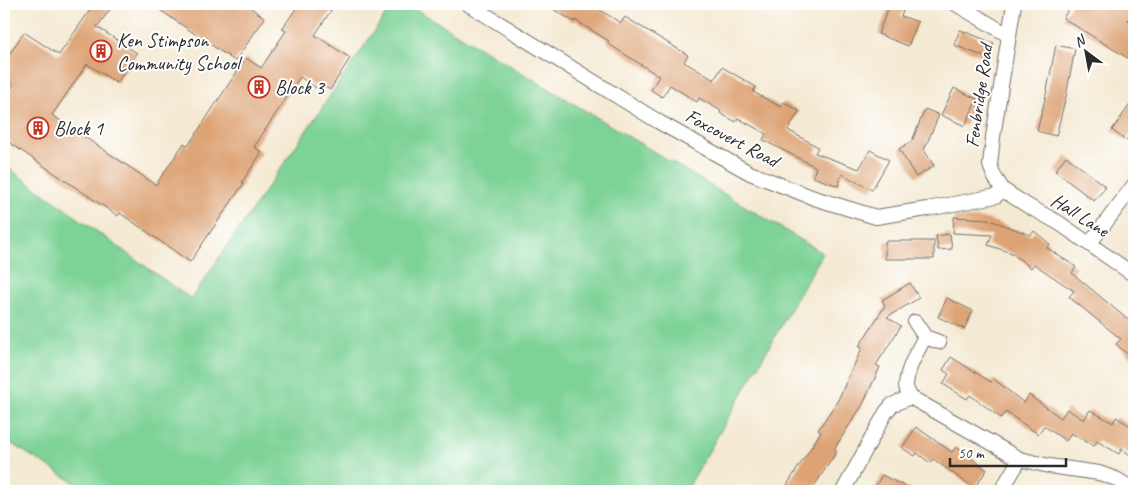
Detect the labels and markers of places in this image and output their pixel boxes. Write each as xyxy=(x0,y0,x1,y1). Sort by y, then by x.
place label: Ken Stimpson Community School xyxy=(117,28,243,76)
building icon: Ken Stimpson Community School xyxy=(89,39,113,63)
building icon: Block 3 xyxy=(247,75,271,99)
place label: Block 3 xyxy=(275,75,326,100)
building icon: Block 1 xyxy=(26,116,50,140)
place label: Block 1 xyxy=(54,116,104,141)

